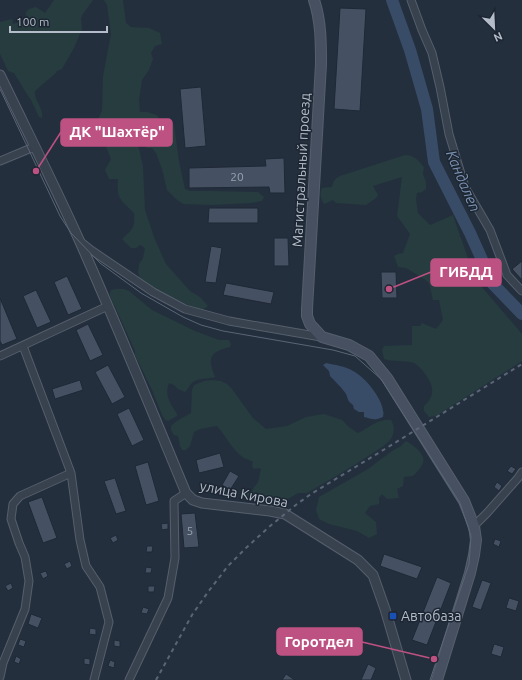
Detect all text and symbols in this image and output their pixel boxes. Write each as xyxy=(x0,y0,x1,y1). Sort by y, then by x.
scale bar xyxy=(10,8,107,34)
north arrow xyxy=(474,8,514,48)
text: 100 m xyxy=(16,15,49,28)
text: N xyxy=(492,30,504,44)
street label: Магистральный проезд xyxy=(289,93,313,247)
callout: ДК "Шахтёр" xyxy=(61,119,172,146)
text: ДК "Шахтёр" xyxy=(69,123,165,140)
water label: Кандалеп xyxy=(443,147,484,214)
house number: 20 xyxy=(230,170,244,183)
callout: ГИБДД xyxy=(431,259,501,286)
text: ГИБДД xyxy=(439,263,493,280)
street label: улица Кирова xyxy=(198,478,290,510)
house number: 5 xyxy=(187,524,193,537)
place label: Автобаза xyxy=(401,608,462,624)
marker: Автобаза xyxy=(388,611,398,621)
callout: Горотдел xyxy=(277,628,362,655)
text: Горотдел xyxy=(284,633,354,650)

